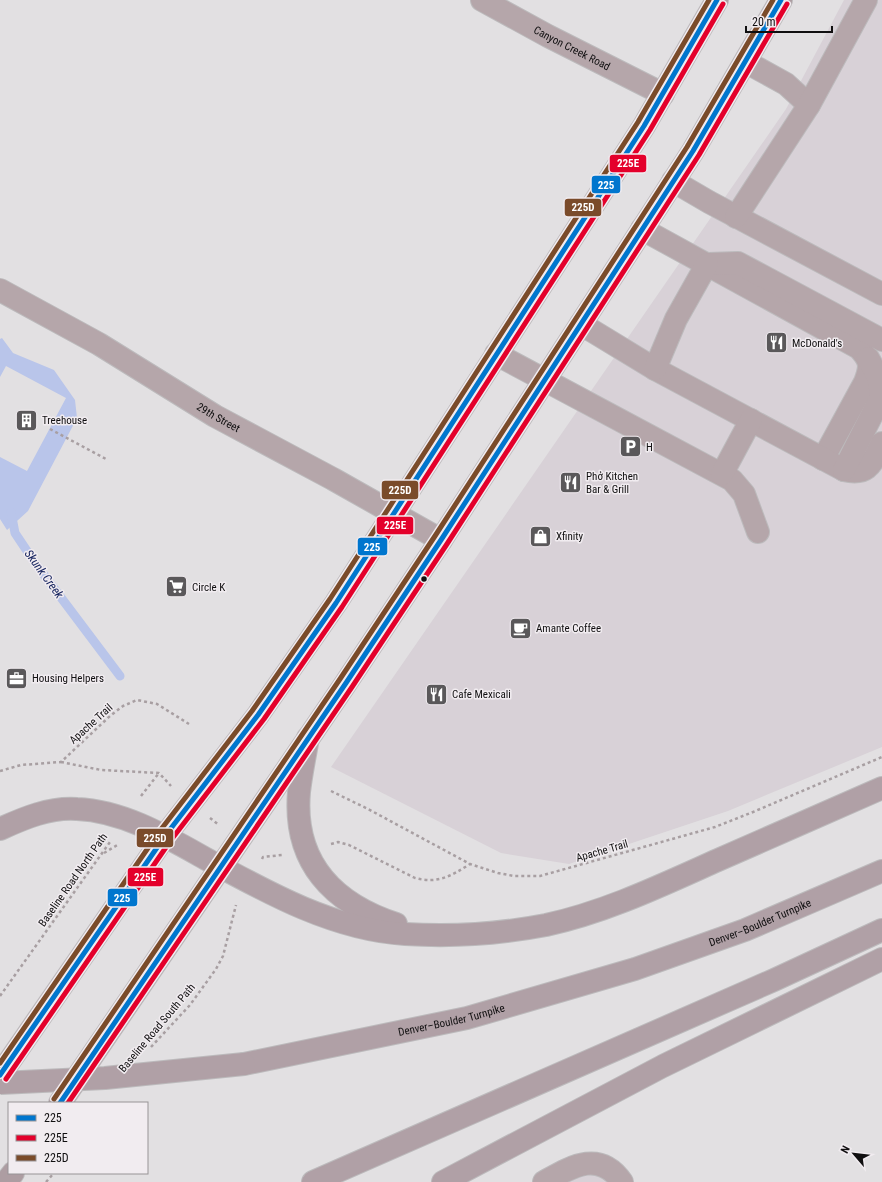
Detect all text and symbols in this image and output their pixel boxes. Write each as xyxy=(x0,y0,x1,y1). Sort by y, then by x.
scale bar xyxy=(746,8,832,34)
text: 20 m xyxy=(752,15,776,29)
street label: Canyon Creek Road xyxy=(531,23,612,73)
line badge: 225E xyxy=(609,154,647,173)
text: 225E xyxy=(617,157,640,170)
line badge: 225 xyxy=(591,175,621,194)
text: 225 xyxy=(598,179,615,192)
line badge: 225D xyxy=(564,198,602,217)
text: 225D xyxy=(572,201,594,214)
restaurant icon: McDonald's xyxy=(763,330,789,356)
place label: McDonald's xyxy=(792,337,842,350)
street label: 29th Street xyxy=(194,400,242,435)
building icon: Treehouse xyxy=(14,407,40,433)
place label: Treehouse xyxy=(42,414,87,427)
parking icon: H xyxy=(617,434,643,460)
place label: H xyxy=(646,441,653,454)
restaurant icon: Phở Kitchen Bar & Grill xyxy=(557,469,583,495)
place label: Phở Kitchen Bar & Grill xyxy=(586,470,638,496)
line badge: 225D xyxy=(381,480,419,500)
text: 225D xyxy=(389,484,411,497)
line badge: 225E xyxy=(376,516,414,535)
text: 225E xyxy=(384,519,407,532)
shop icon: Xfinity xyxy=(527,523,553,549)
place label: Xfinity xyxy=(556,530,584,543)
line badge: 225 xyxy=(357,537,388,556)
text: 225 xyxy=(364,541,381,554)
water label: Skunk Creek xyxy=(22,547,67,602)
supermarket icon: Circle K xyxy=(164,574,190,600)
unlabelled marker xyxy=(419,574,429,584)
place label: Circle K xyxy=(192,581,225,594)
cafe icon: Amante Coffee xyxy=(508,615,534,641)
place label: Amante Coffee xyxy=(536,622,601,635)
office icon: Housing Helpers xyxy=(3,665,29,691)
place label: Housing Helpers xyxy=(32,672,104,685)
restaurant icon: Cafe Mexicali xyxy=(423,681,449,707)
place label: Cafe Mexicali xyxy=(452,688,511,701)
street label: Apache Trail xyxy=(67,701,115,747)
line badge: 225D xyxy=(136,828,174,848)
street label: Baseline Road North Path xyxy=(36,831,110,929)
text: 225D xyxy=(144,832,166,845)
street label: Apache Trail xyxy=(574,837,630,865)
line badge: 225E xyxy=(127,867,164,887)
text: 225E xyxy=(134,871,157,884)
line badge: 225 xyxy=(107,888,138,907)
text: 225 xyxy=(114,892,131,905)
street label: Denver–Boulder Turnpike xyxy=(707,896,813,949)
street label: Baseline Road South Path xyxy=(116,981,198,1075)
street label: Denver–Boulder Turnpike xyxy=(397,1001,506,1039)
legend xyxy=(8,1102,148,1174)
text: 225 xyxy=(44,1111,62,1125)
text: 225E xyxy=(44,1131,68,1145)
north arrow xyxy=(834,1134,874,1174)
text: N xyxy=(838,1143,853,1156)
text: 225D xyxy=(44,1151,69,1165)

